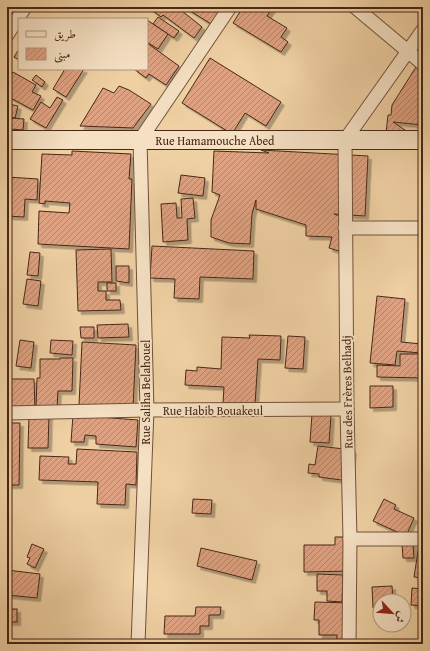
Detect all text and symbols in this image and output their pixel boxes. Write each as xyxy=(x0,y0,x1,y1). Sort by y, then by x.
legend xyxy=(18,18,148,70)
text: طريق xyxy=(54,25,76,42)
text: مبنى xyxy=(54,45,70,63)
street label: Rue Hamamouche Abed xyxy=(156,132,275,149)
street label: Rue des Frères Belhadj xyxy=(338,335,356,449)
street label: Rue Saliha Belahouel xyxy=(137,339,154,444)
street label: Rue Habib Bouakeul xyxy=(163,402,264,419)
north arrow xyxy=(372,593,412,633)
text: ش xyxy=(391,609,411,626)

